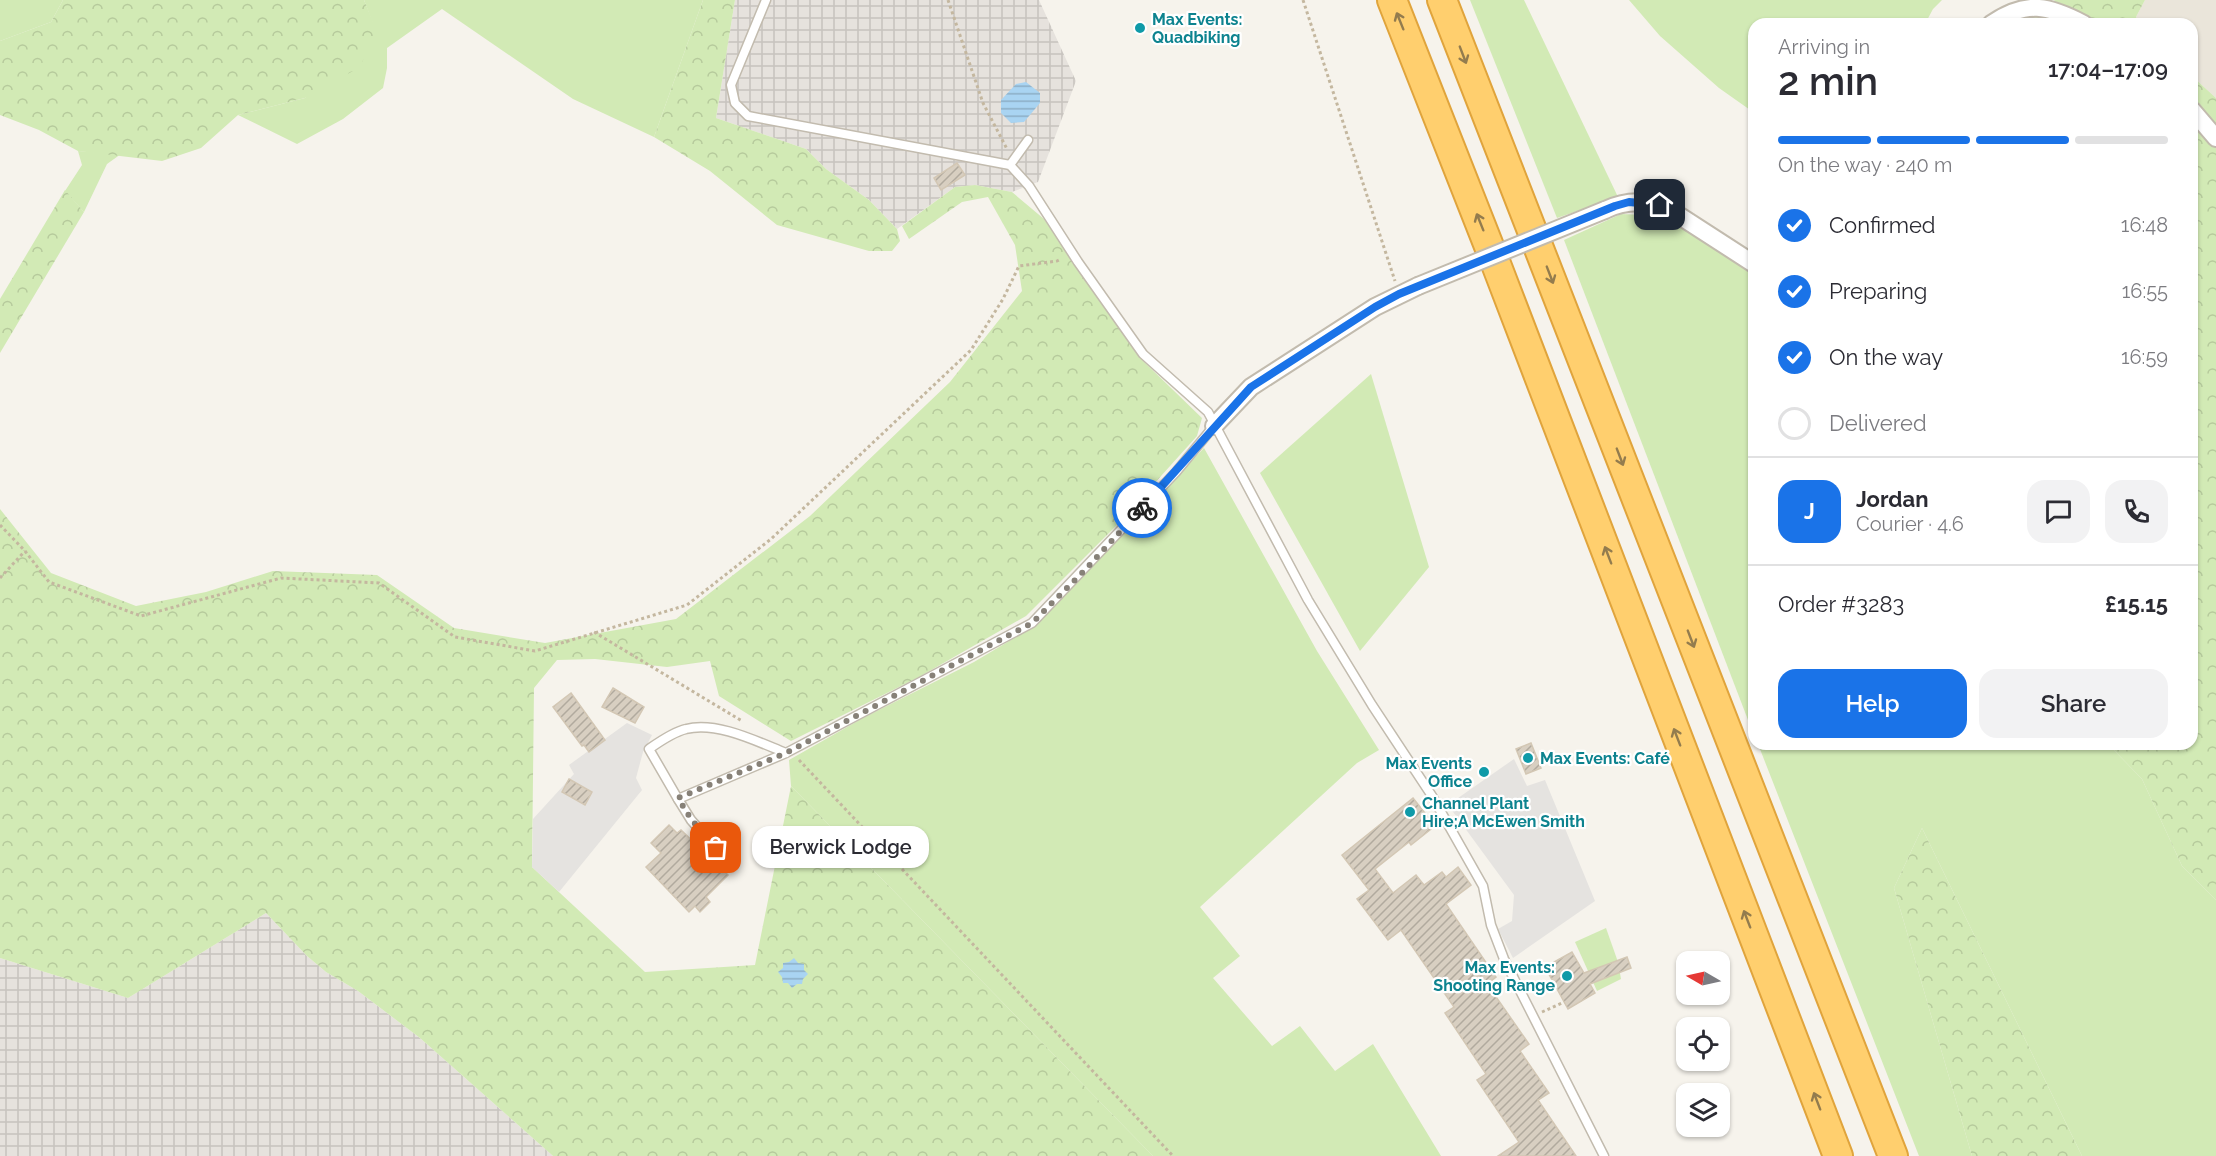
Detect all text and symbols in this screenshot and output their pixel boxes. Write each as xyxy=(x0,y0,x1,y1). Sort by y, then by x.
place label: Max Events: Quadbiking xyxy=(1152,10,1242,47)
one-way arrow xyxy=(1394,13,1405,31)
marker: Max Events: Quadbiking xyxy=(1133,21,1147,35)
text: Arriving in xyxy=(1778,35,1870,59)
one-way arrow xyxy=(1459,45,1470,63)
text: 17:04–17:09 xyxy=(2048,56,2168,82)
text: 2 min xyxy=(1778,58,1878,104)
text: On the way · 240 m xyxy=(1778,153,1952,177)
pin xyxy=(1634,179,1685,230)
icon: home xyxy=(1643,188,1676,221)
icon: check xyxy=(1778,209,1811,242)
text: Confirmed xyxy=(1829,212,1936,238)
text: 16:48 xyxy=(2121,213,2168,237)
one-way arrow xyxy=(1474,214,1485,232)
one-way arrow xyxy=(1545,266,1556,284)
icon: check xyxy=(1778,275,1811,308)
text: Preparing xyxy=(1829,278,1927,304)
text: 16:55 xyxy=(2122,279,2168,303)
icon: check xyxy=(1778,341,1811,374)
text: On the way xyxy=(1829,344,1943,370)
text: 16:59 xyxy=(2121,345,2168,369)
text: Delivered xyxy=(1829,410,1927,436)
one-way arrow xyxy=(1615,447,1626,466)
courier xyxy=(1112,478,1172,538)
button: chat xyxy=(2027,480,2090,543)
button: phone xyxy=(2105,480,2168,543)
text: Jordan xyxy=(1856,486,1928,512)
icon: bike xyxy=(1126,492,1159,525)
text: J xyxy=(1804,498,1815,524)
text: Courier · 4.6 xyxy=(1856,512,1964,536)
one-way arrow xyxy=(1601,546,1612,565)
text: Order #3283 xyxy=(1778,591,1904,617)
text: £15.15 xyxy=(2105,591,2168,617)
one-way arrow xyxy=(1686,629,1697,648)
button: Help xyxy=(1778,669,1967,738)
button: Share xyxy=(1979,669,2168,738)
one-way arrow xyxy=(1671,728,1682,747)
place label: Max Events: Café xyxy=(1540,749,1670,768)
marker: Max Events: Café xyxy=(1521,751,1535,765)
place label: Max Events Office xyxy=(1385,754,1472,791)
marker: Max Events Office xyxy=(1477,765,1491,779)
place label: Channel Plant Hire;A McEwen Smith xyxy=(1422,794,1585,831)
marker: Channel Plant Hire;A McEwen Smith xyxy=(1403,805,1417,819)
pin xyxy=(690,822,741,873)
callout: Berwick Lodge xyxy=(752,827,929,869)
icon: bag xyxy=(699,831,732,864)
text: Berwick Lodge xyxy=(769,835,912,859)
one-way arrow xyxy=(1741,910,1752,929)
north arrow xyxy=(1676,951,1730,1005)
map controls xyxy=(1676,951,1730,1137)
place label: Max Events: Shooting Range xyxy=(1433,958,1555,995)
marker: Max Events: Shooting Range xyxy=(1560,969,1574,983)
button: locate xyxy=(1676,1017,1730,1071)
button: layers xyxy=(1676,1083,1730,1137)
one-way arrow xyxy=(1811,1093,1822,1111)

